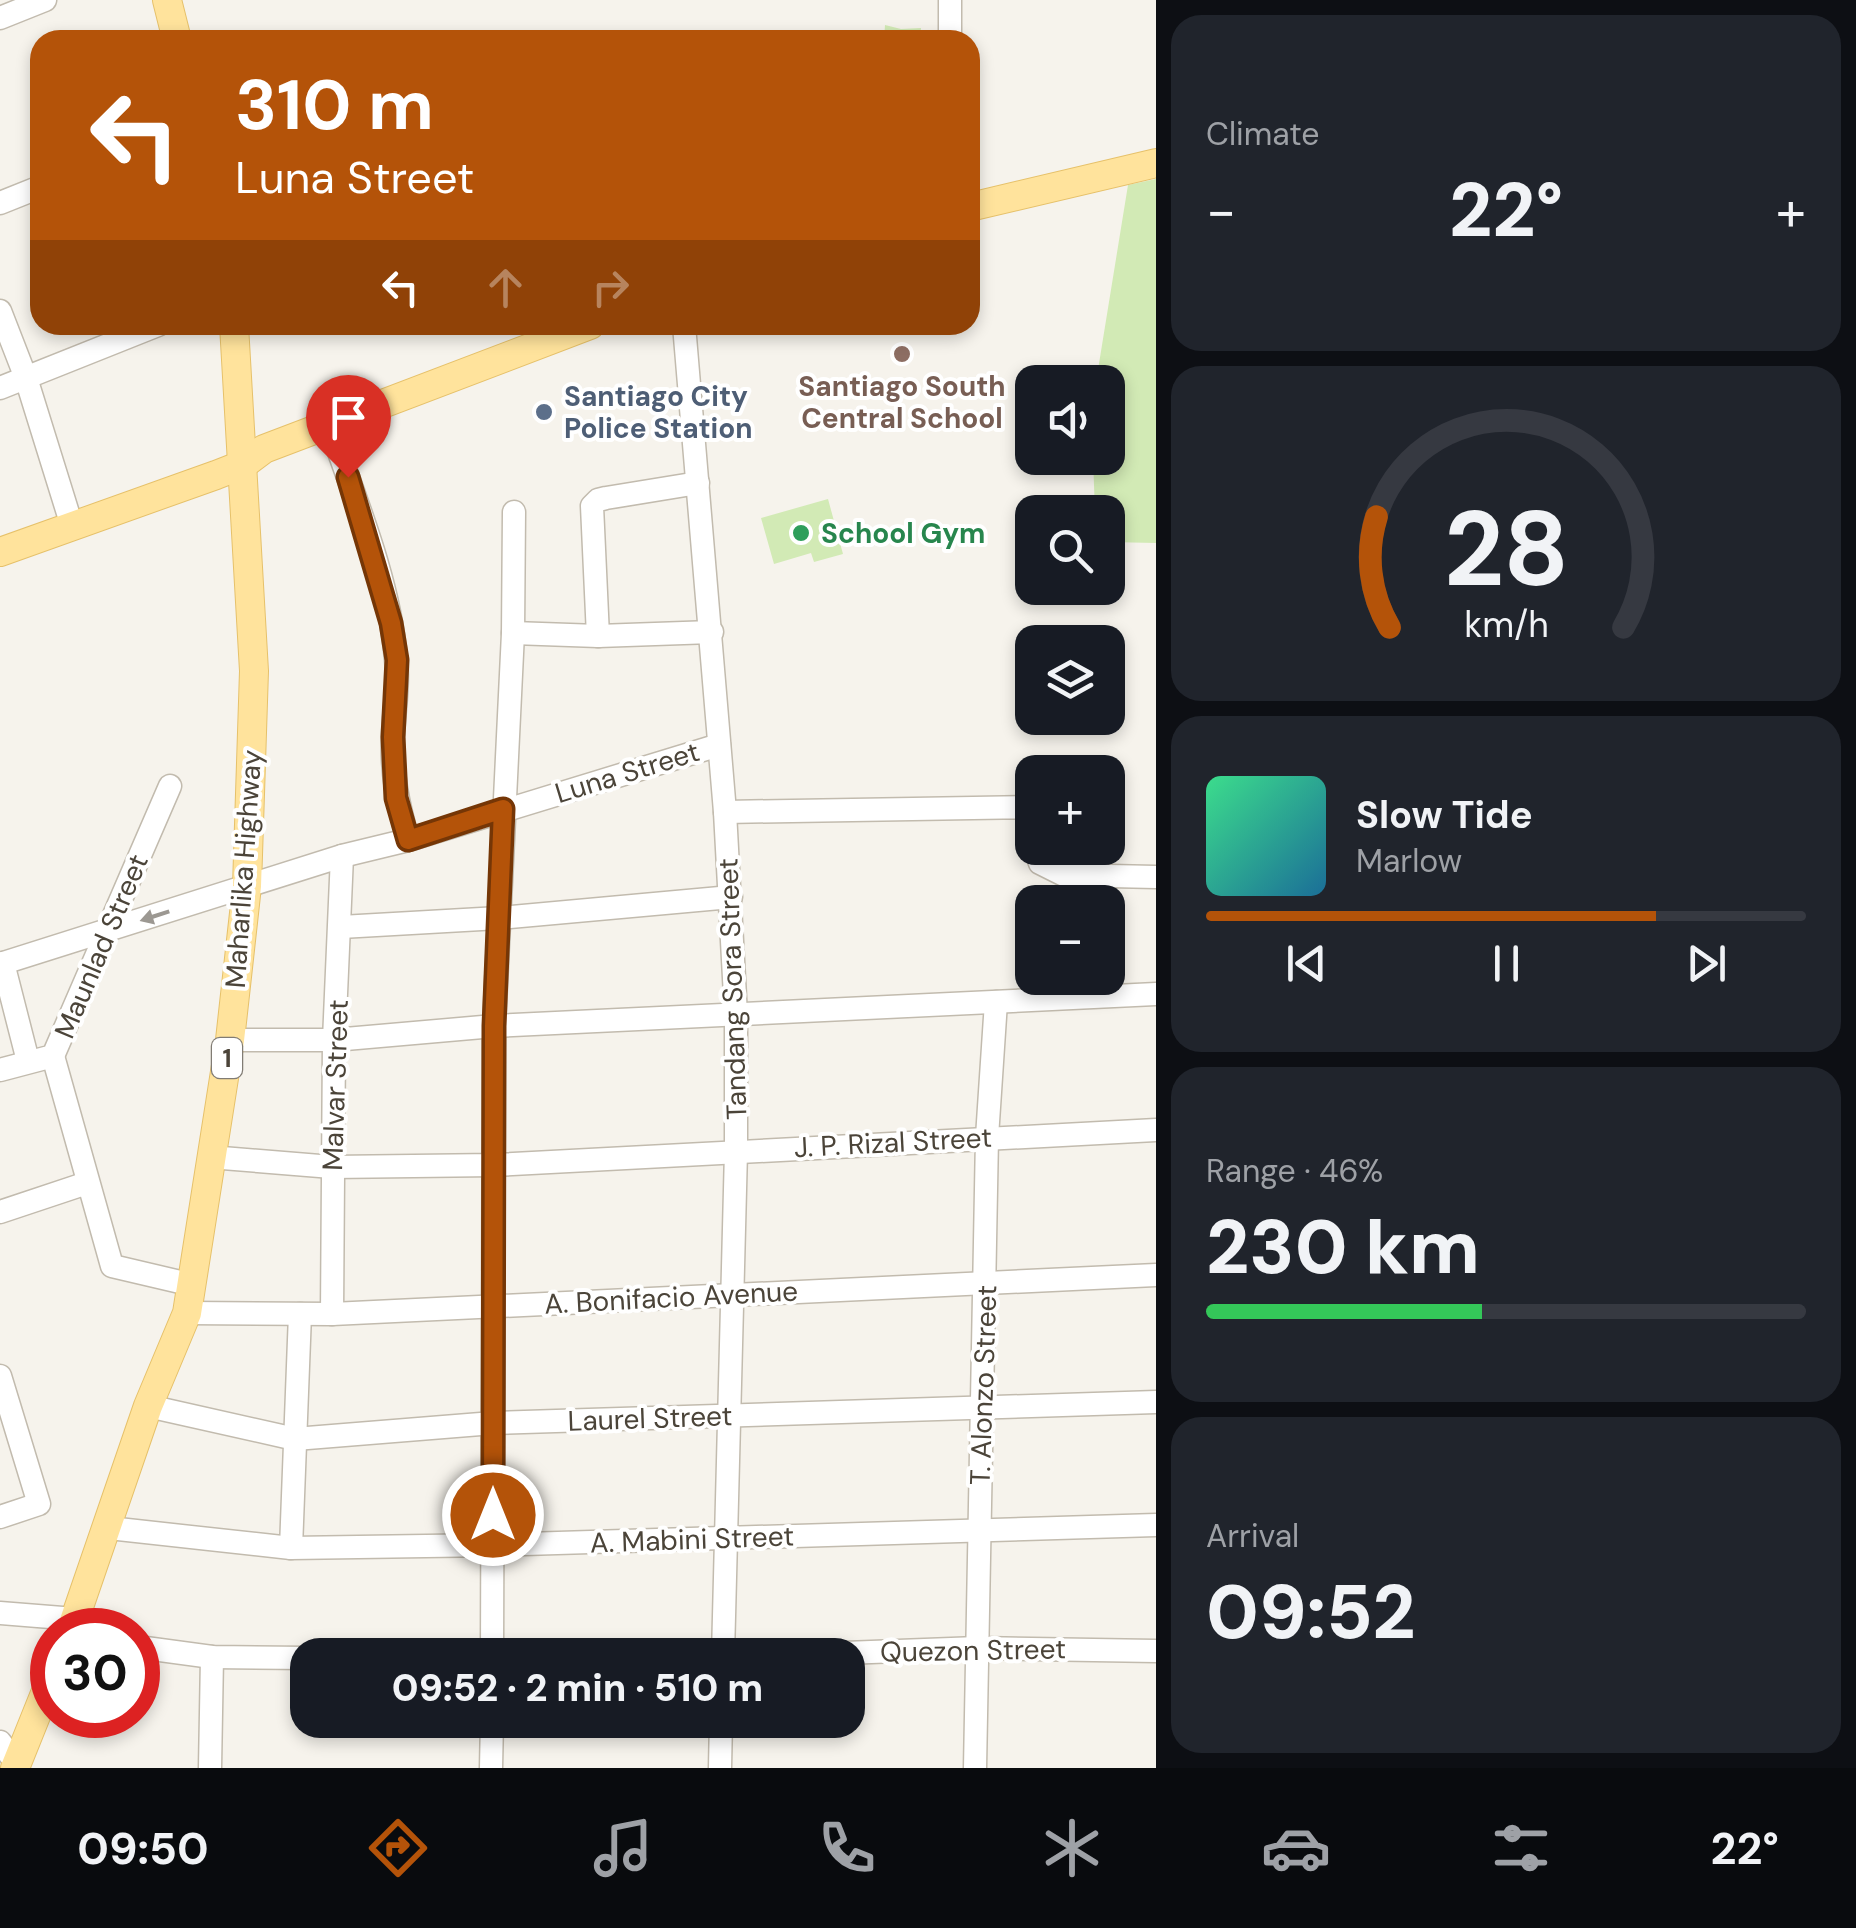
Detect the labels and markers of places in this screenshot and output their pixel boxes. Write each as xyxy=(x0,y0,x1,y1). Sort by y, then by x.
marker: Santiago South Central School xyxy=(891,343,913,365)
place label: Santiago South Central School xyxy=(798,368,1006,437)
pin xyxy=(306,375,391,478)
place label: Santiago City Police Station xyxy=(564,378,753,447)
marker: Santiago City Police Station xyxy=(533,401,555,423)
place label: School Gym xyxy=(821,515,985,552)
marker: School Gym xyxy=(790,522,812,544)

